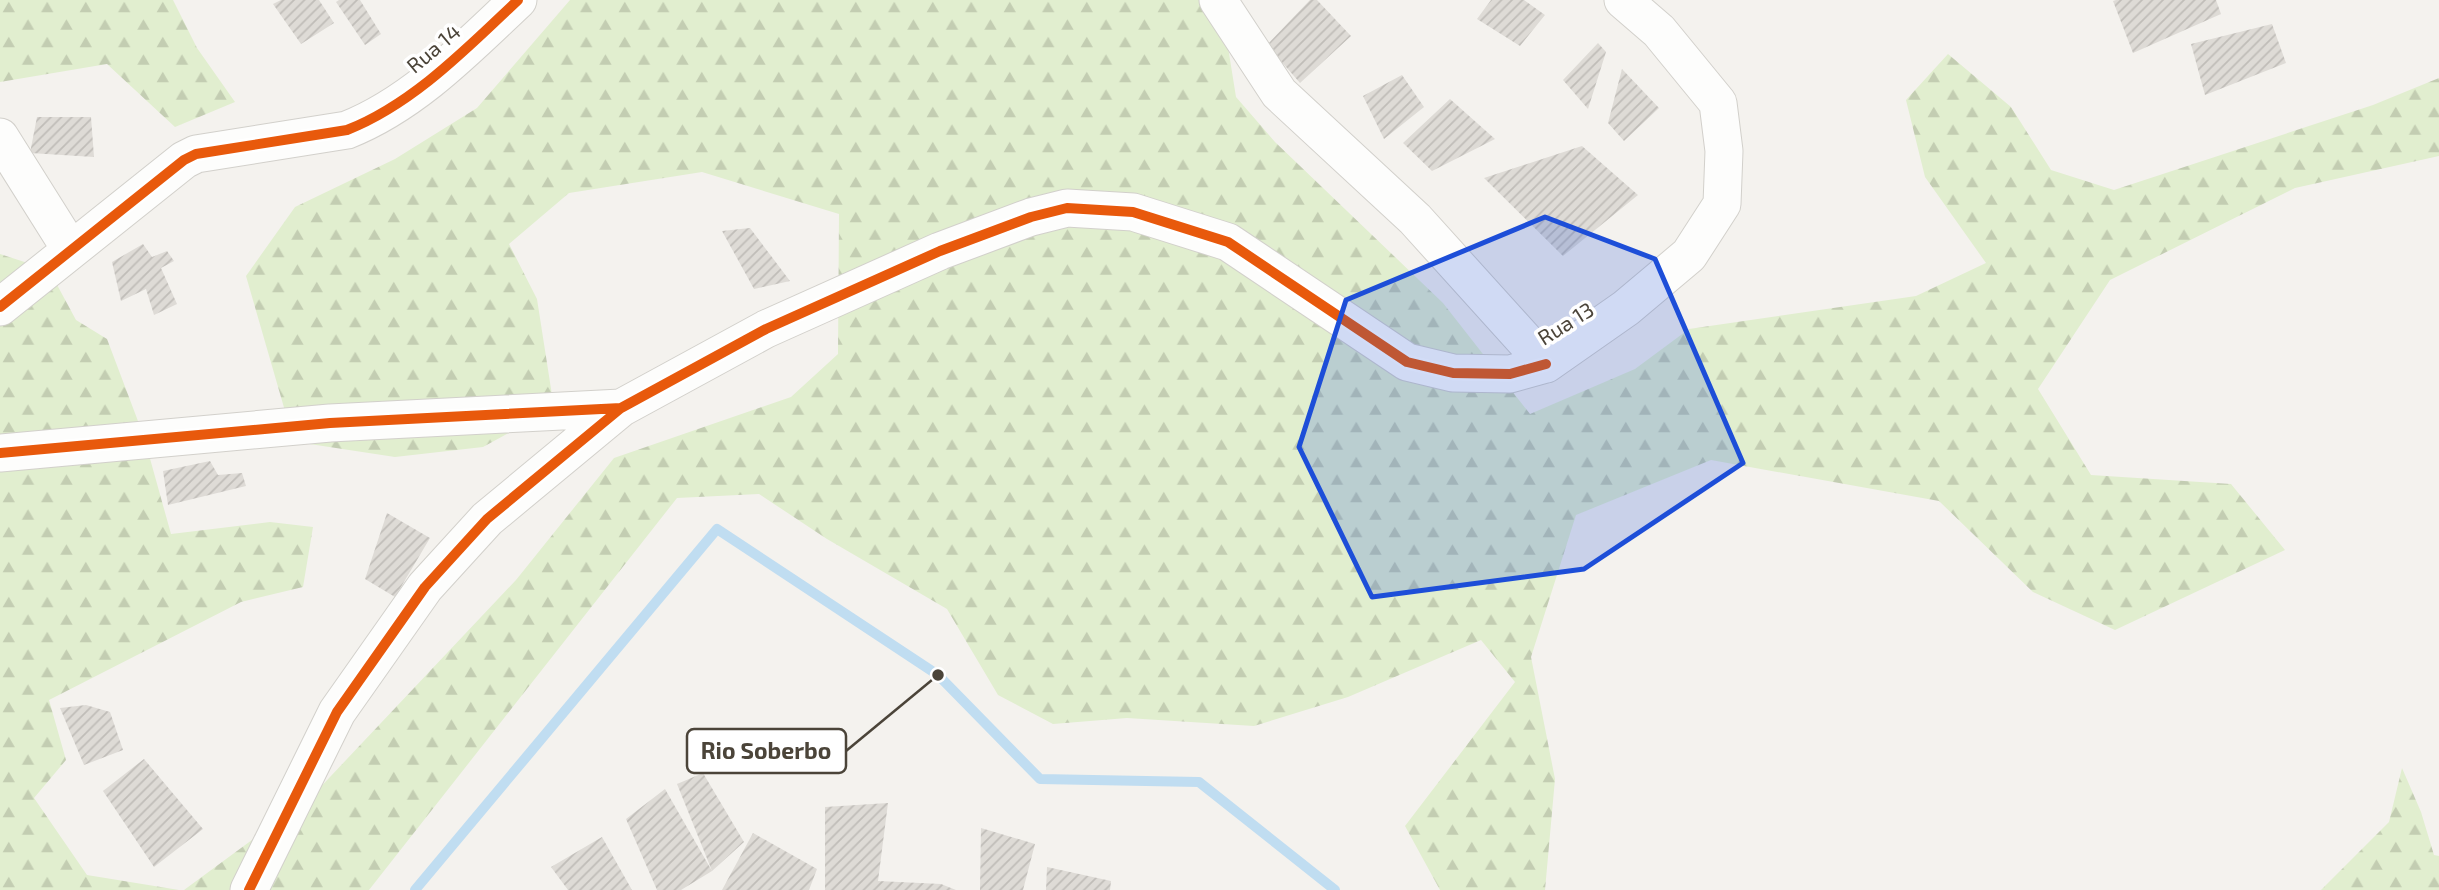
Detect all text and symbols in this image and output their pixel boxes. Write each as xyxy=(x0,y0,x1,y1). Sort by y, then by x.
street label: Rua 14 xyxy=(401,18,465,77)
street label: Rua 13 xyxy=(1533,296,1598,350)
callout: Rio Soberbo xyxy=(687,729,846,773)
text: Rio Soberbo xyxy=(701,736,831,764)

